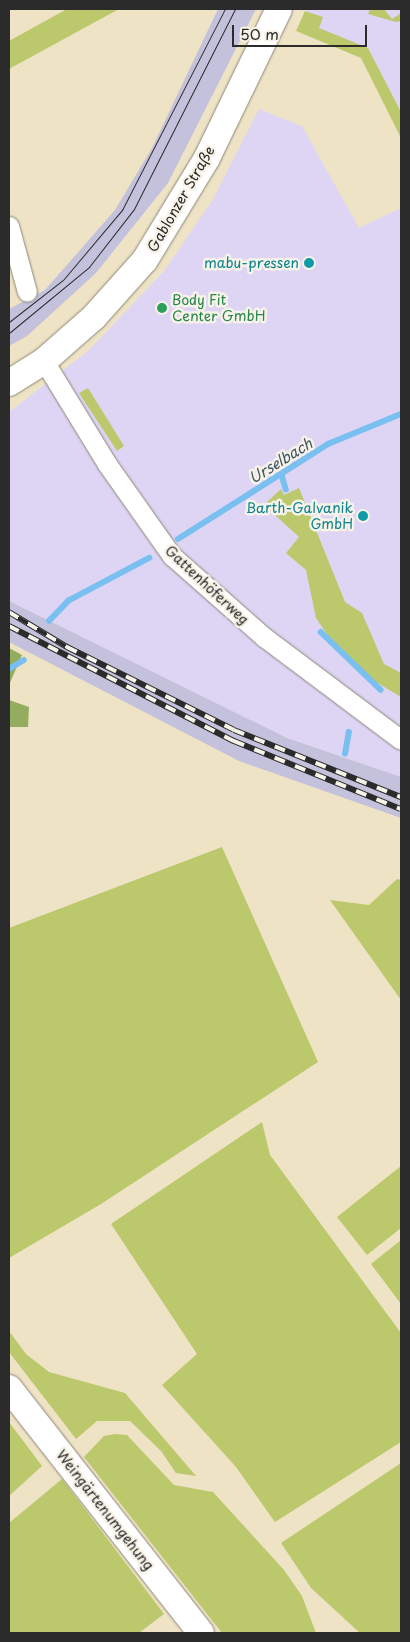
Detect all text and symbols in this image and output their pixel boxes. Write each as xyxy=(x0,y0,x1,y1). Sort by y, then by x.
scale bar xyxy=(235,15,370,47)
text: 50 m xyxy=(240,22,279,45)
street label: Gablonzer Straße xyxy=(144,143,218,255)
place label: mabu-pressen xyxy=(204,255,299,271)
marker: mabu-pressen xyxy=(303,257,315,269)
place label: Body Fit Center GmbH xyxy=(172,292,265,324)
marker: Body Fit Center GmbH xyxy=(156,302,168,314)
water label: Urselbach xyxy=(245,433,315,487)
place label: Barth-Galvanik GmbH xyxy=(246,500,353,532)
marker: Barth-Galvanik GmbH xyxy=(357,510,369,522)
street label: Gattenhöferweg xyxy=(162,542,252,628)
street label: Weingärtenumgehung xyxy=(53,1447,157,1573)

